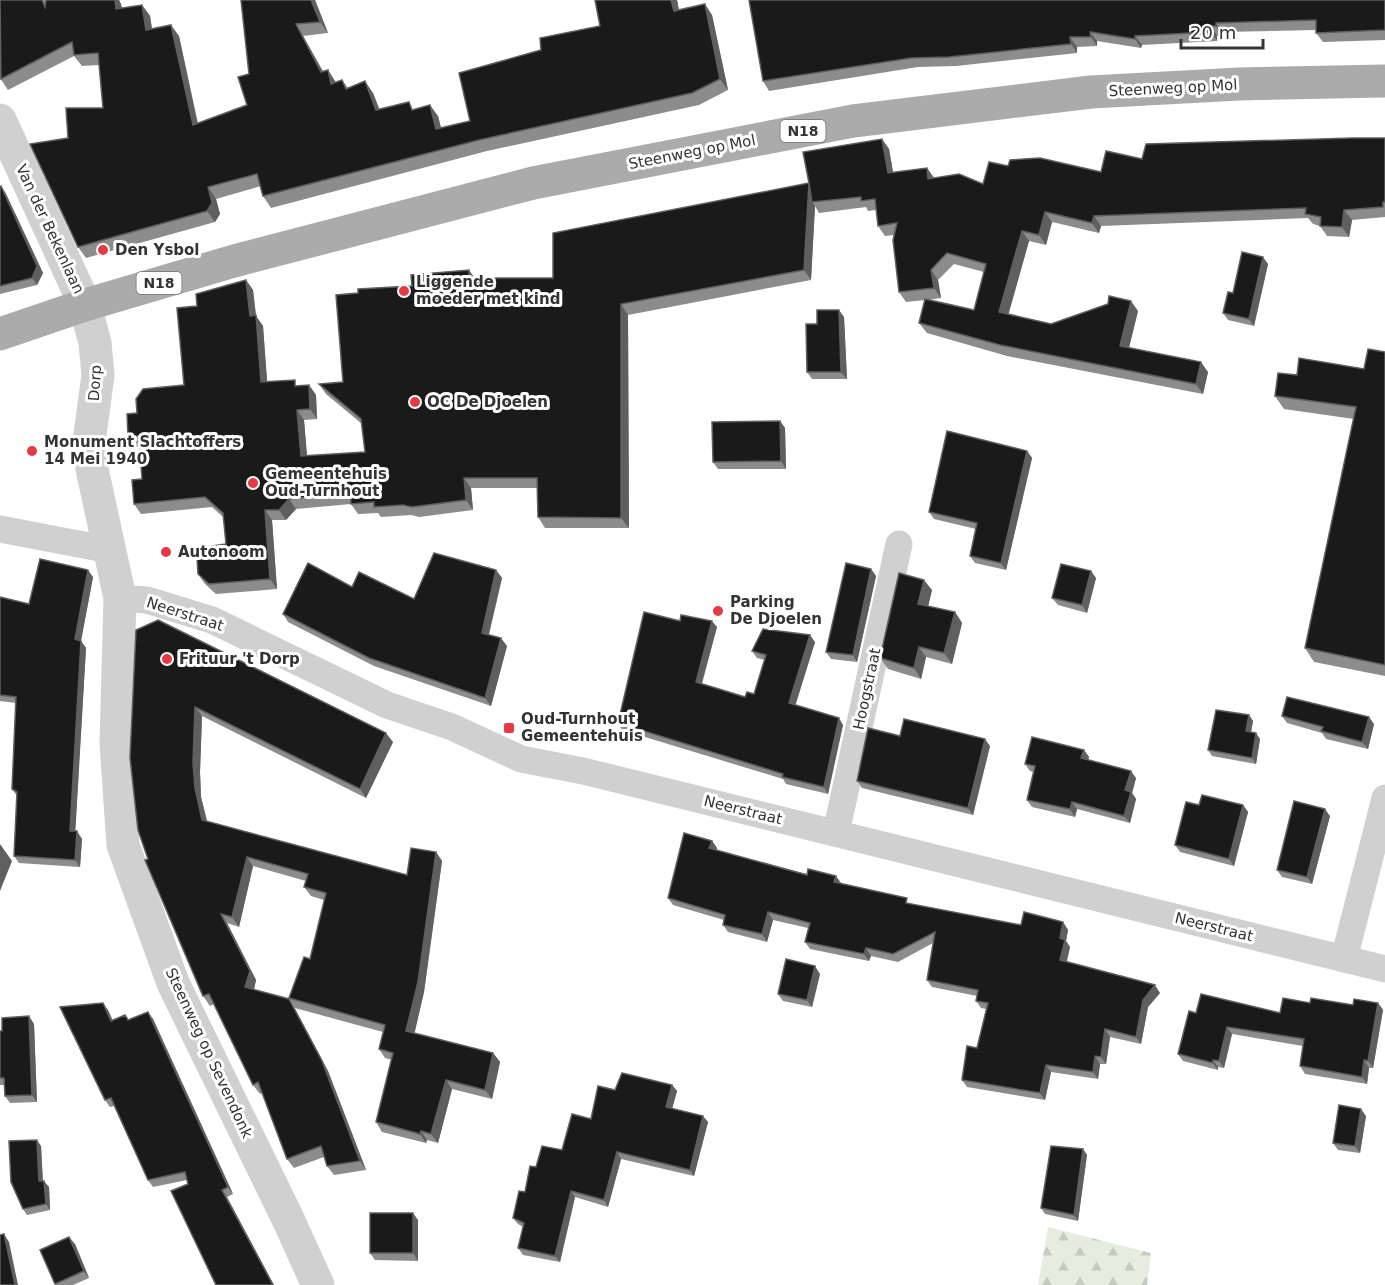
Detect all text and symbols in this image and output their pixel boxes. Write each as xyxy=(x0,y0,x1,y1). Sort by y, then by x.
scale bar xyxy=(1181,12,1264,50)
text: 20 m xyxy=(1190,22,1236,43)
street label: Steenweg op Mol xyxy=(1108,76,1238,100)
road number: N18 xyxy=(780,120,826,142)
street label: Steenweg op Mol xyxy=(627,131,757,173)
street label: Van der Bekenlaan xyxy=(12,161,88,297)
place label: Den Ysbol xyxy=(115,241,200,259)
marker: Den Ysbol xyxy=(96,243,110,257)
road number: N18 xyxy=(136,272,182,294)
place label: Liggende moeder met kind xyxy=(416,273,560,308)
marker: Liggende moeder met kind xyxy=(397,284,411,298)
street label: Dorp xyxy=(85,364,105,402)
place label: OC De Djoelen xyxy=(427,393,548,411)
marker: OC De Djoelen xyxy=(408,395,422,409)
place label: Monument Slachtoffers 14 Mei 1940 xyxy=(44,433,241,468)
marker: Monument Slachtoffers 14 Mei 1940 xyxy=(25,444,39,458)
place label: Gemeentehuis Oud-Turnhout xyxy=(265,465,387,500)
marker: Gemeentehuis Oud-Turnhout xyxy=(246,476,260,490)
place label: Autonoom xyxy=(178,543,265,561)
marker: Autonoom xyxy=(159,545,173,559)
street label: Neerstraat xyxy=(144,593,226,635)
place label: Parking De Djoelen xyxy=(730,593,822,628)
marker: Parking De Djoelen xyxy=(711,604,725,618)
street label: Hoogstraat xyxy=(850,646,884,732)
place label: Frituur 't Dorp xyxy=(179,650,300,668)
marker: Frituur 't Dorp xyxy=(160,652,174,666)
place label: Oud-Turnhout Gemeentehuis xyxy=(521,710,643,745)
marker: Oud-Turnhout Gemeentehuis xyxy=(502,721,516,735)
street label: Neerstraat xyxy=(702,792,784,828)
street label: Neerstraat xyxy=(1173,909,1255,945)
street label: Steenweg op Sevendonk xyxy=(162,965,257,1141)

